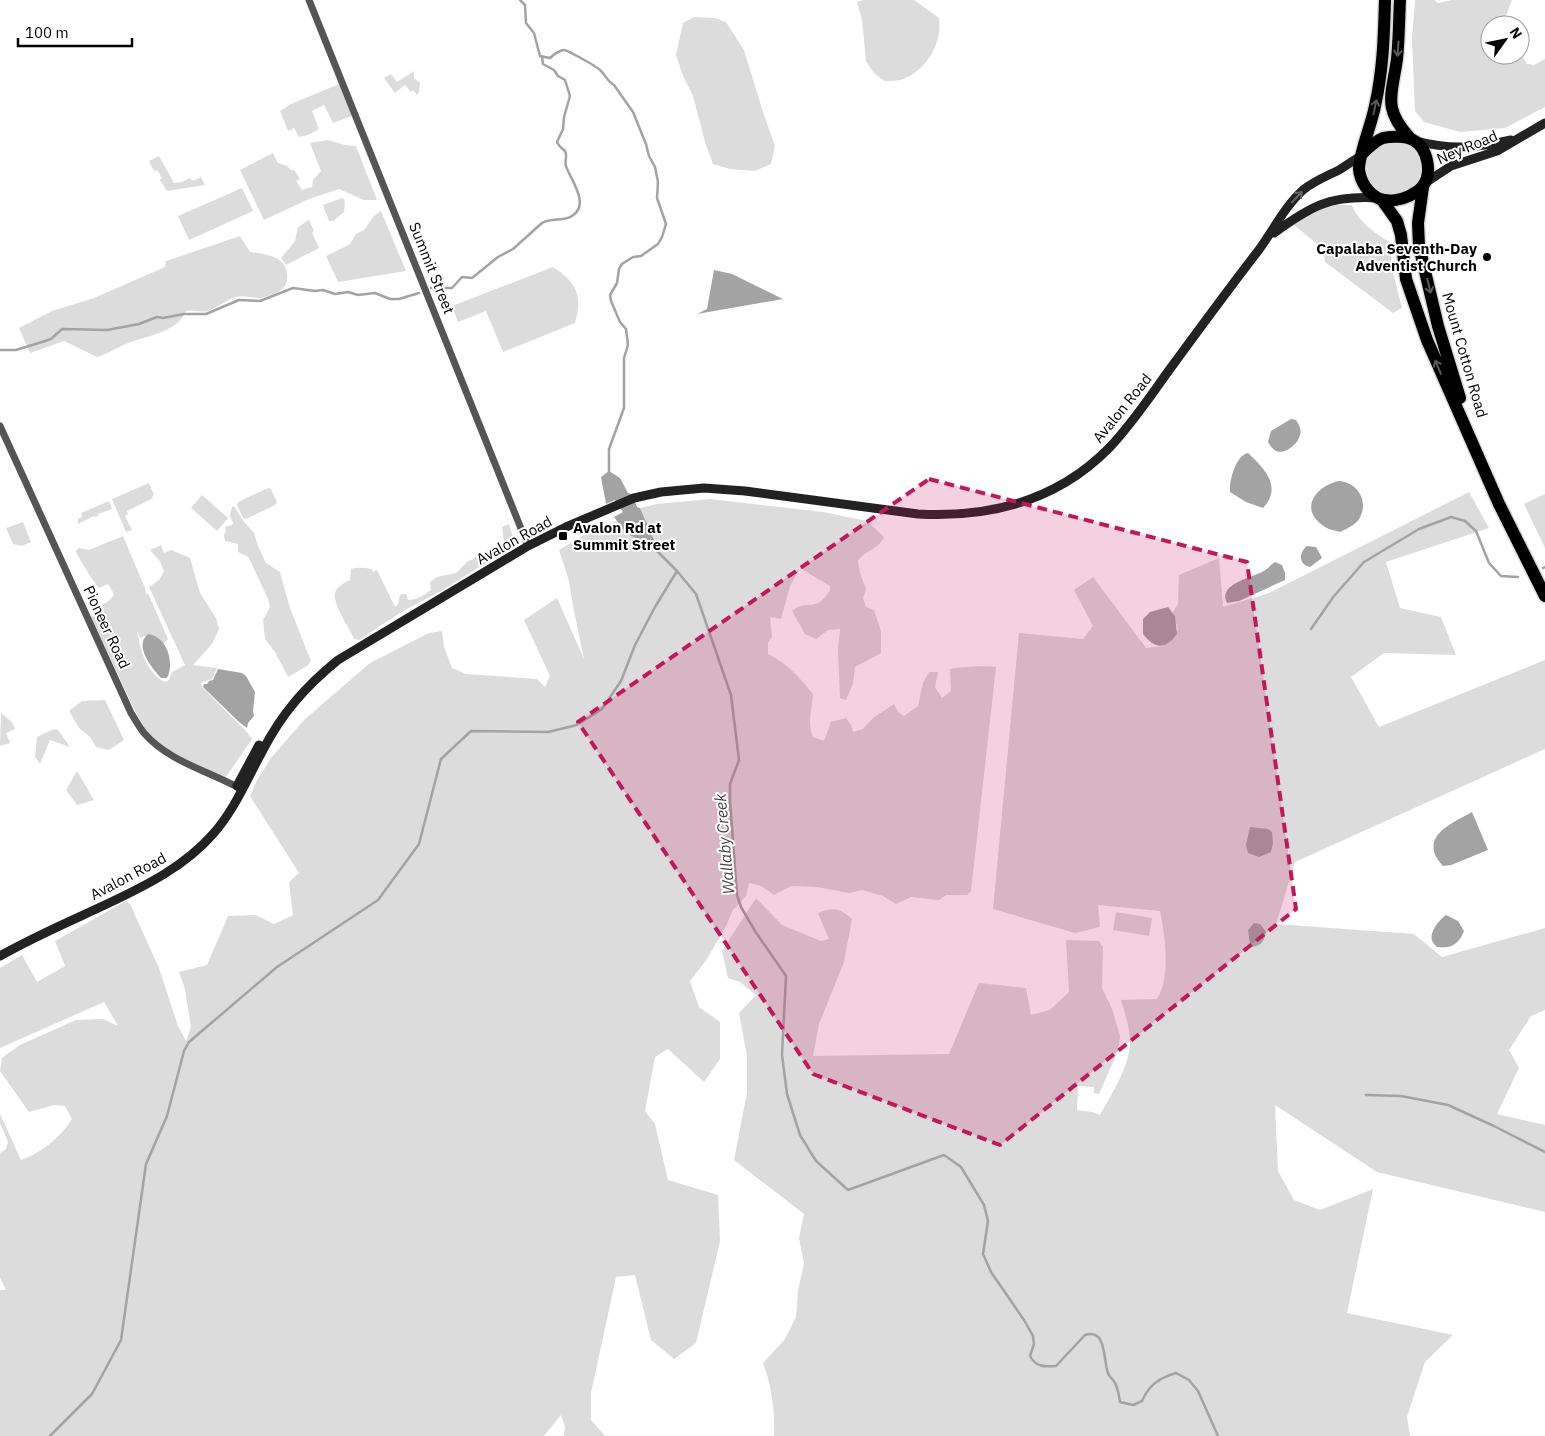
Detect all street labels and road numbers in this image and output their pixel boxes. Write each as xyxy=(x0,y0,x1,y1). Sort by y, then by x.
street label: Ney Road xyxy=(1434,126,1500,168)
street label: Summit Street xyxy=(405,219,459,317)
street label: Mount Cotton Road xyxy=(1438,290,1492,420)
street label: Avalon Road xyxy=(1088,370,1156,446)
street label: Avalon Road xyxy=(473,511,555,569)
street label: Pioneer Road xyxy=(79,582,135,672)
street label: Avalon Road xyxy=(87,848,169,904)

